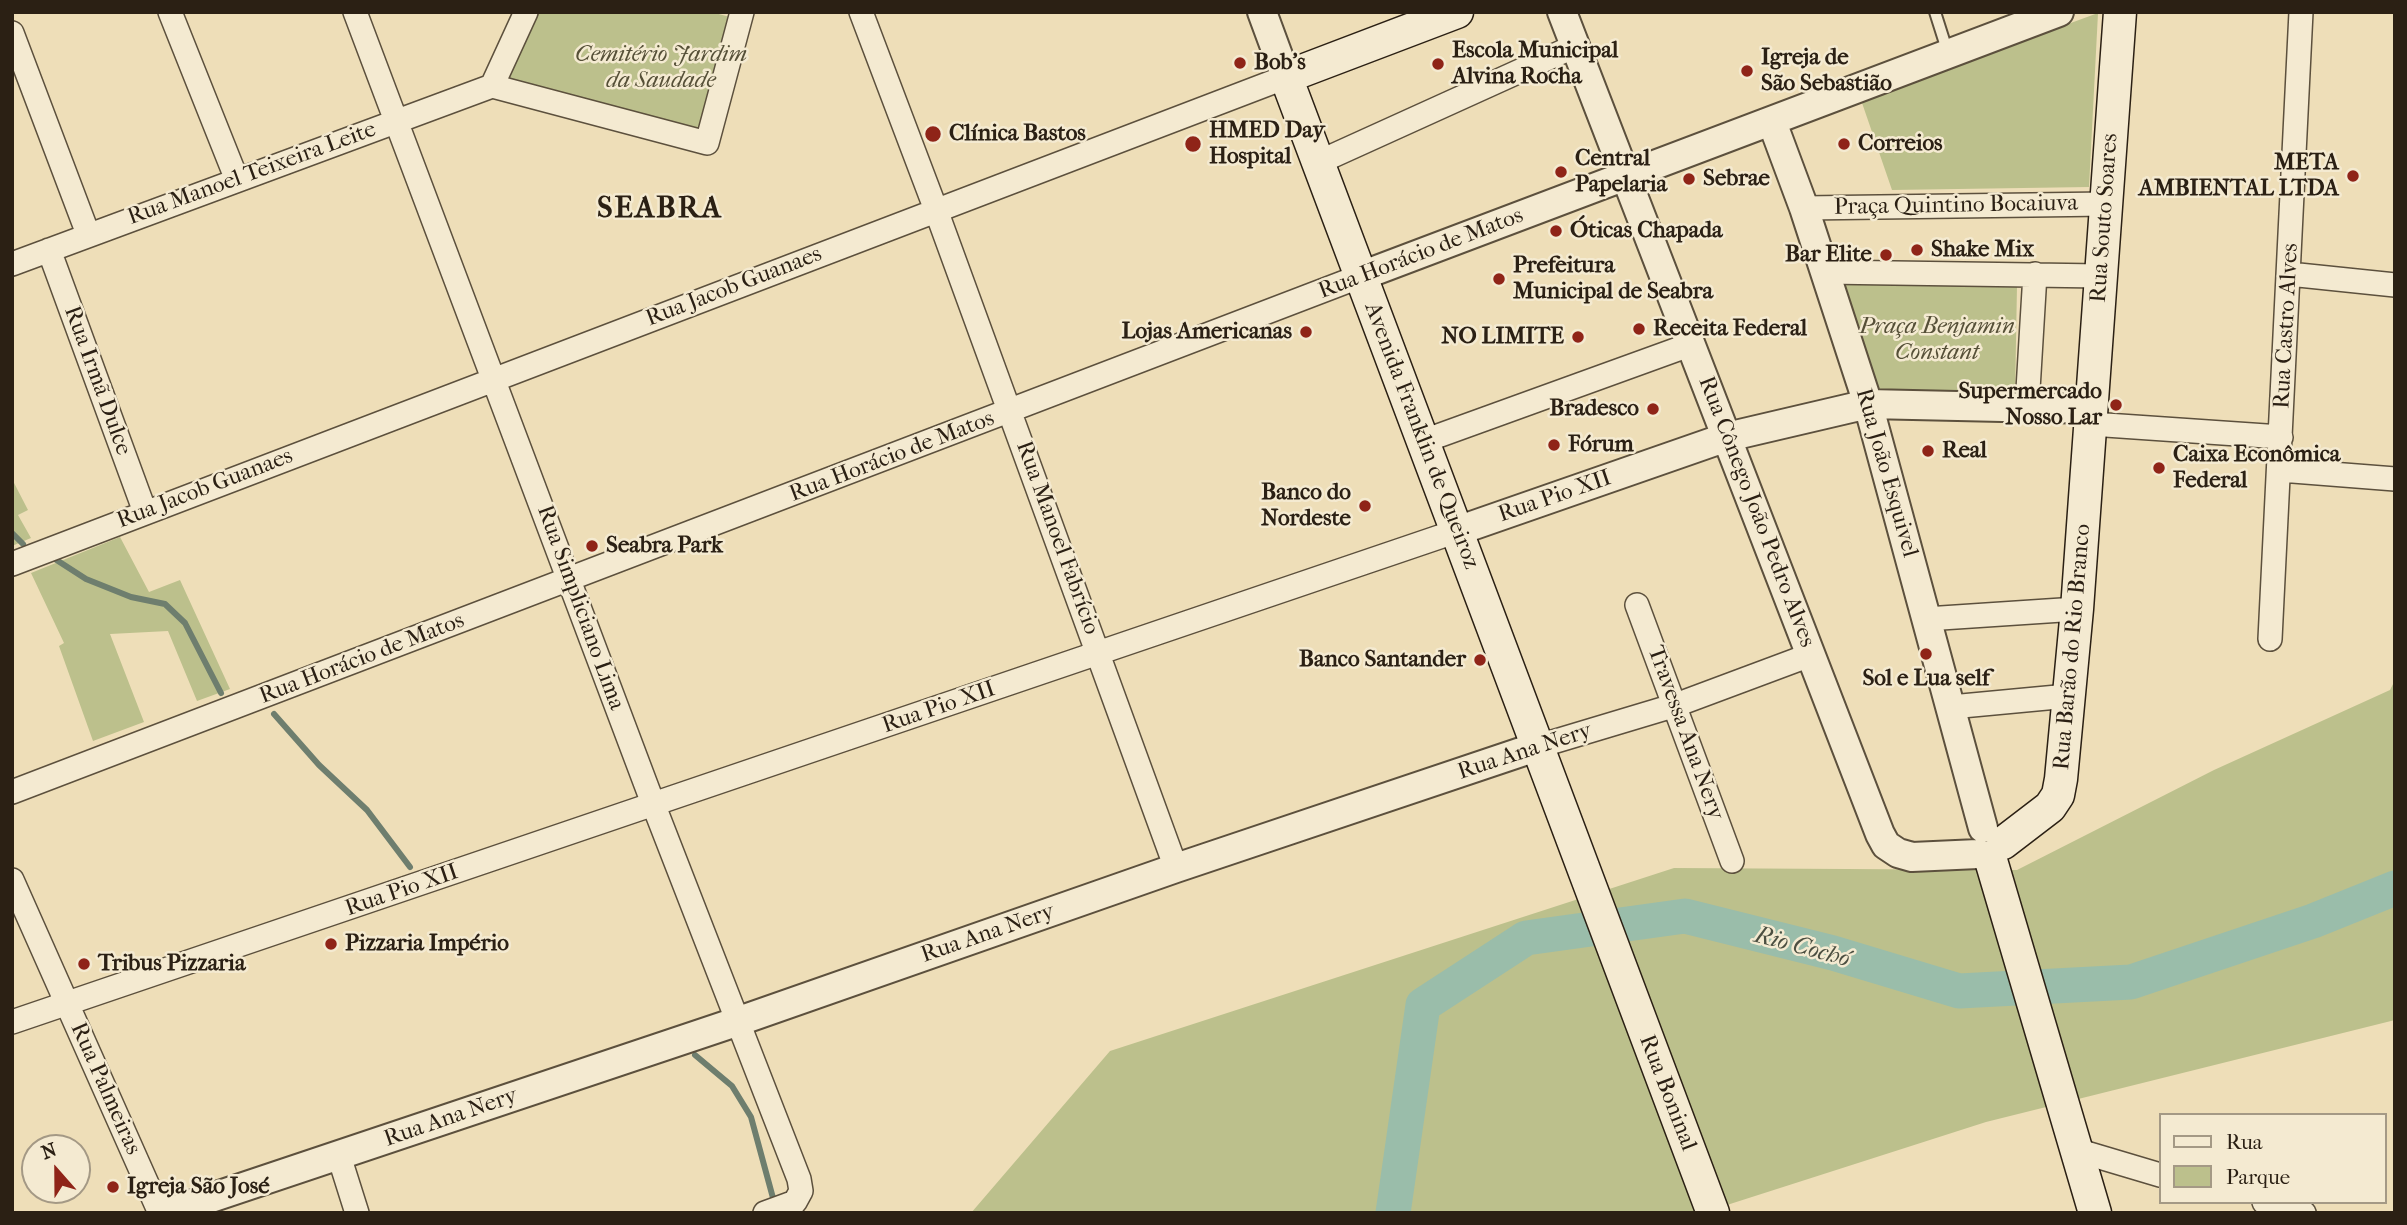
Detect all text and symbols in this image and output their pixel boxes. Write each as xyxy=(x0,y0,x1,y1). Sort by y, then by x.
place label: Escola Municipal Alvina Rocha xyxy=(1452,37,1618,91)
park label: Cemitério Jardim da Saudade xyxy=(575,41,747,95)
place label: Igreja de São Sebastião xyxy=(1761,44,1892,98)
place label: Bob's xyxy=(1254,49,1306,77)
marker: Bob's xyxy=(1232,55,1248,71)
marker: Escola Municipal Alvina Rocha xyxy=(1430,56,1446,72)
marker: Igreja de São Sebastião xyxy=(1739,63,1755,79)
street label: Rua Manoel Teixeira Leite xyxy=(124,116,380,232)
place label: HMED Day Hospital xyxy=(1209,117,1325,171)
place label: Clínica Bastos xyxy=(949,120,1086,148)
marker: Clínica Bastos xyxy=(923,124,943,144)
place label: Correios xyxy=(1858,130,1943,158)
street label: Rua Souto Soares xyxy=(2085,132,2125,304)
marker: HMED Day Hospital xyxy=(1183,134,1203,154)
marker: Correios xyxy=(1836,136,1852,152)
place label: Central Papelaria xyxy=(1575,145,1667,199)
place label: META AMBIENTAL LTDA xyxy=(2139,149,2339,203)
marker: Central Papelaria xyxy=(1553,164,1569,180)
place label: Sebrae xyxy=(1703,165,1770,193)
marker: META AMBIENTAL LTDA xyxy=(2345,168,2361,184)
marker: Sebrae xyxy=(1681,171,1697,187)
street label: Praça Quintino Bocaiuva xyxy=(1834,190,2078,222)
district label: SEABRA xyxy=(598,192,722,228)
street label: Rua Horácio de Matos xyxy=(1315,202,1527,306)
place label: Óticas Chapada xyxy=(1570,217,1723,245)
marker: Óticas Chapada xyxy=(1548,223,1564,239)
place label: Shake Mix xyxy=(1931,236,2034,264)
street label: Rua Jacob Guanaes xyxy=(642,241,826,333)
place label: Bar Elite xyxy=(1785,241,1872,269)
marker: Shake Mix xyxy=(1909,242,1925,258)
street label: Rua Castro Alves xyxy=(2269,242,2305,410)
marker: Bar Elite xyxy=(1878,247,1894,263)
place label: Prefeitura Municipal de Seabra xyxy=(1513,252,1713,306)
marker: Prefeitura Municipal de Seabra xyxy=(1491,271,1507,287)
street label: Avenida Franklin de Queiroz xyxy=(1357,299,1485,573)
street label: Rua Irmã Dulce xyxy=(57,303,137,459)
park label: Praça Benjamin Constant xyxy=(1859,313,2015,367)
place label: Receita Federal xyxy=(1653,315,1807,343)
place label: Lojas Americanas xyxy=(1122,318,1292,346)
marker: Receita Federal xyxy=(1631,321,1647,337)
place label: NO LIMITE xyxy=(1441,323,1564,351)
marker: Lojas Americanas xyxy=(1298,324,1314,340)
marker: NO LIMITE xyxy=(1570,329,1586,345)
street label: Rua Cônego João Pedro Alves xyxy=(1692,373,1820,651)
place label: Supermercado Nosso Lar xyxy=(1958,378,2102,432)
street label: Rua João Esquivel xyxy=(1849,385,1923,561)
place label: Bradesco xyxy=(1549,395,1639,423)
marker: Supermercado Nosso Lar xyxy=(2108,397,2124,413)
marker: Bradesco xyxy=(1645,401,1661,417)
street label: Rua Horácio de Matos xyxy=(786,405,998,509)
place label: Fórum xyxy=(1568,431,1634,459)
marker: Fórum xyxy=(1546,437,1562,453)
place label: Real xyxy=(1942,437,1987,465)
street label: Rua Manoel Fabrício xyxy=(1009,438,1105,638)
place label: Caixa Econômica Federal xyxy=(2173,441,2340,495)
street label: Rua Jacob Guanaes xyxy=(113,443,297,535)
marker: Real xyxy=(1920,443,1936,459)
marker: Caixa Econômica Federal xyxy=(2151,460,2167,476)
street label: Rua Pio XII xyxy=(1495,465,1615,529)
place label: Banco do Nordeste xyxy=(1261,479,1351,533)
marker: Banco do Nordeste xyxy=(1357,498,1373,514)
street label: Rua Simpliciano Lima xyxy=(530,502,630,714)
street label: Rua Barão do Rio Branco xyxy=(2048,523,2098,771)
place label: Seabra Park xyxy=(606,532,723,560)
marker: Seabra Park xyxy=(584,538,600,554)
street label: Rua Horácio de Matos xyxy=(256,607,468,711)
street label: Travessa Ana Nery xyxy=(1641,642,1729,824)
place label: Banco Santander xyxy=(1299,646,1466,674)
marker: Sol e Lua self xyxy=(1918,646,1934,662)
marker: Banco Santander xyxy=(1472,652,1488,668)
place label: Sol e Lua self xyxy=(1862,665,1990,693)
street label: Rua Pio XII xyxy=(879,676,999,740)
street label: Rua Ana Nery xyxy=(1455,717,1595,787)
street label: Rua Pio XII xyxy=(342,859,462,923)
street label: Rua Ana Nery xyxy=(918,898,1058,970)
water label: Rio Cochó xyxy=(1751,921,1853,975)
place label: Pizzaria Império xyxy=(345,930,509,958)
marker: Pizzaria Império xyxy=(323,936,339,952)
place label: Tribus Pizzaria xyxy=(98,950,246,978)
marker: Tribus Pizzaria xyxy=(76,956,92,972)
street label: Rua Palmeiras xyxy=(64,1019,146,1159)
street label: Rua Boninal xyxy=(1632,1031,1702,1155)
street label: Rua Ana Nery xyxy=(381,1082,521,1154)
legend xyxy=(2158,1113,2386,1204)
text: Rua xyxy=(2226,1130,2263,1154)
north arrow xyxy=(21,1134,91,1204)
text: N xyxy=(39,1138,60,1164)
text: Parque xyxy=(2226,1165,2290,1189)
place label: Igreja São José xyxy=(127,1173,270,1201)
marker: Igreja São José xyxy=(105,1179,121,1195)

